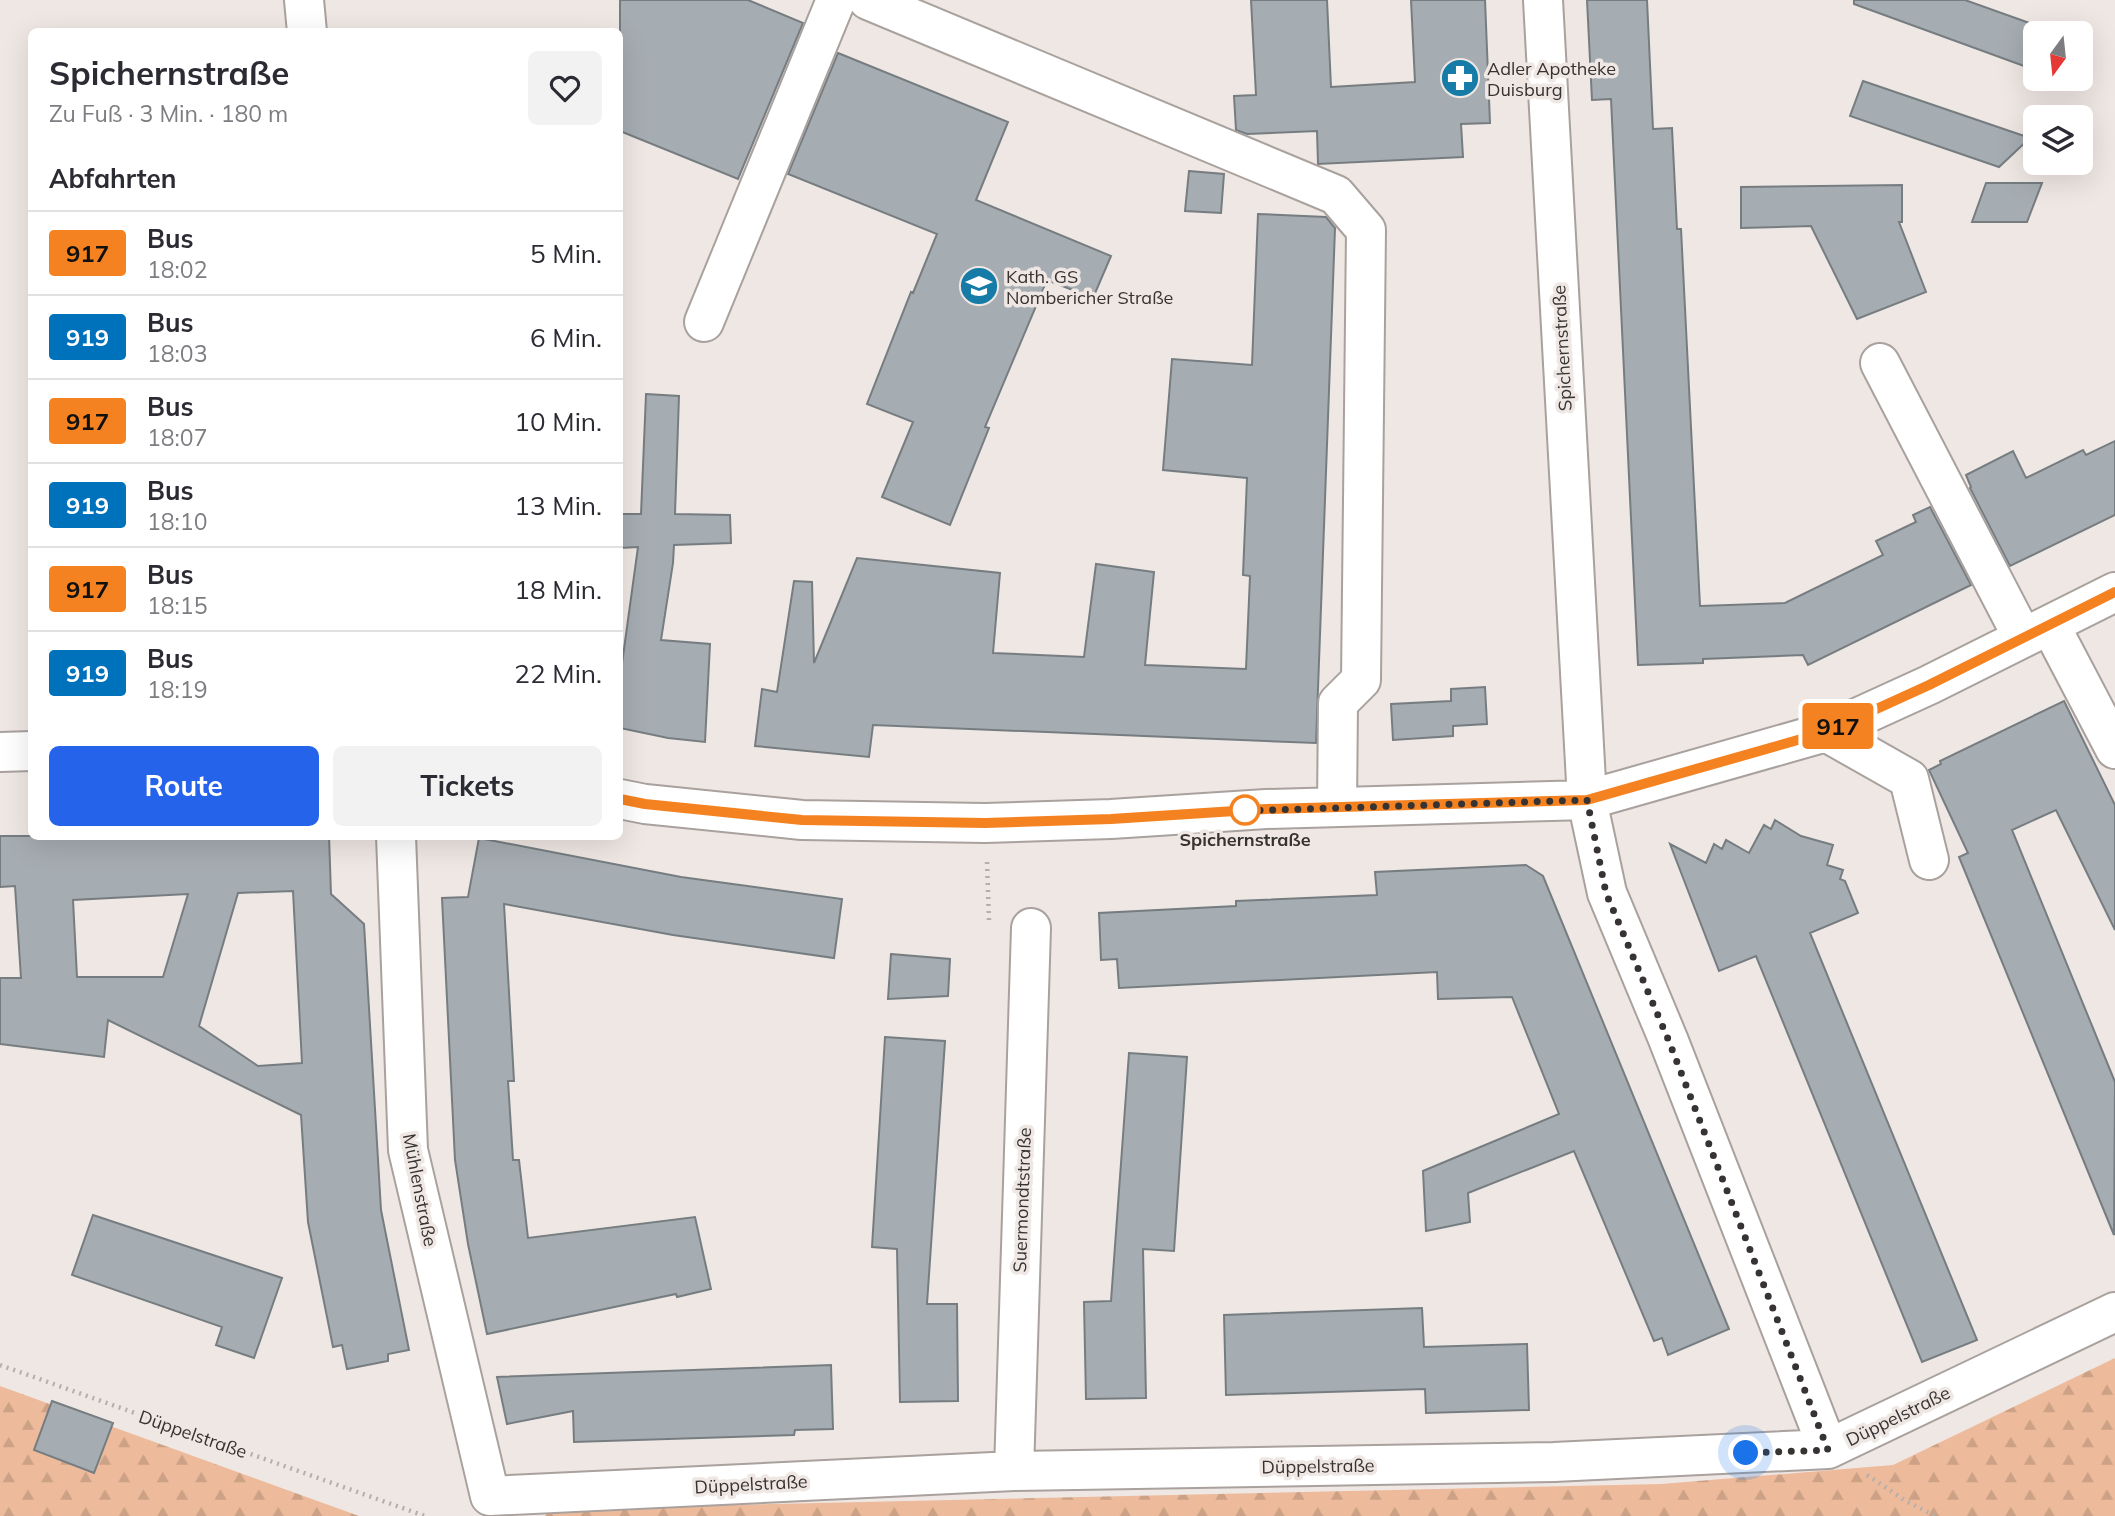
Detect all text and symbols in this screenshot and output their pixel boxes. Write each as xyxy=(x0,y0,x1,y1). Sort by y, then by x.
north arrow xyxy=(2023,21,2093,91)
map controls xyxy=(2023,21,2093,175)
button: heart xyxy=(528,51,602,125)
text: Spichernstraße xyxy=(49,52,289,93)
pharmacy icon: Adler Apotheke Duisburg xyxy=(1439,57,1481,99)
place label: Adler Apotheke Duisburg xyxy=(1487,57,1616,101)
text: Zu Fuß · 3 Min. · 180 m xyxy=(49,99,288,128)
button: layers xyxy=(2023,105,2093,175)
text: Abfahrten xyxy=(49,162,176,195)
text: Bus xyxy=(147,222,193,255)
text: 5 Min. xyxy=(530,237,602,270)
text: 917 xyxy=(66,238,109,268)
text: 18:02 xyxy=(147,255,207,284)
school or university icon: Kath. GS Nombericher Straße xyxy=(958,265,1000,307)
place label: Kath. GS Nombericher Straße xyxy=(1006,265,1173,309)
street label: Spichernstraße xyxy=(1547,284,1577,412)
text: Bus xyxy=(147,306,193,339)
text: 6 Min. xyxy=(530,321,602,354)
text: 919 xyxy=(66,322,109,352)
text: 18:03 xyxy=(147,339,207,368)
text: Bus xyxy=(147,390,193,423)
text: 10 Min. xyxy=(514,405,602,438)
text: 917 xyxy=(66,406,109,436)
text: 18:07 xyxy=(147,423,207,452)
text: Bus xyxy=(147,474,193,507)
text: 13 Min. xyxy=(514,489,602,522)
text: 919 xyxy=(66,490,109,520)
text: 18:10 xyxy=(147,507,207,536)
text: Bus xyxy=(147,558,193,591)
text: 18 Min. xyxy=(514,573,602,606)
text: 917 xyxy=(66,574,109,604)
text: 18:15 xyxy=(147,591,207,620)
text: Bus xyxy=(147,642,193,675)
text: 22 Min. xyxy=(514,657,602,690)
text: 919 xyxy=(66,658,109,688)
text: 18:19 xyxy=(147,675,207,704)
line badge: 917 xyxy=(1798,703,1878,749)
text: 917 xyxy=(1816,711,1860,741)
button: Route xyxy=(49,746,319,826)
button: Tickets xyxy=(333,746,602,826)
marker: Spichernstraße xyxy=(1230,795,1260,825)
place label: Spichernstraße xyxy=(1179,828,1311,851)
street label: Suermondtstraße xyxy=(1008,1127,1036,1273)
street label: Mühlenstraße xyxy=(398,1132,442,1248)
street label: Düppelstraße xyxy=(1842,1381,1954,1451)
street label: Düppelstraße xyxy=(136,1405,250,1463)
your location xyxy=(1728,1435,1763,1470)
street label: Düppelstraße xyxy=(1261,1454,1375,1478)
street label: Düppelstraße xyxy=(694,1470,808,1498)

